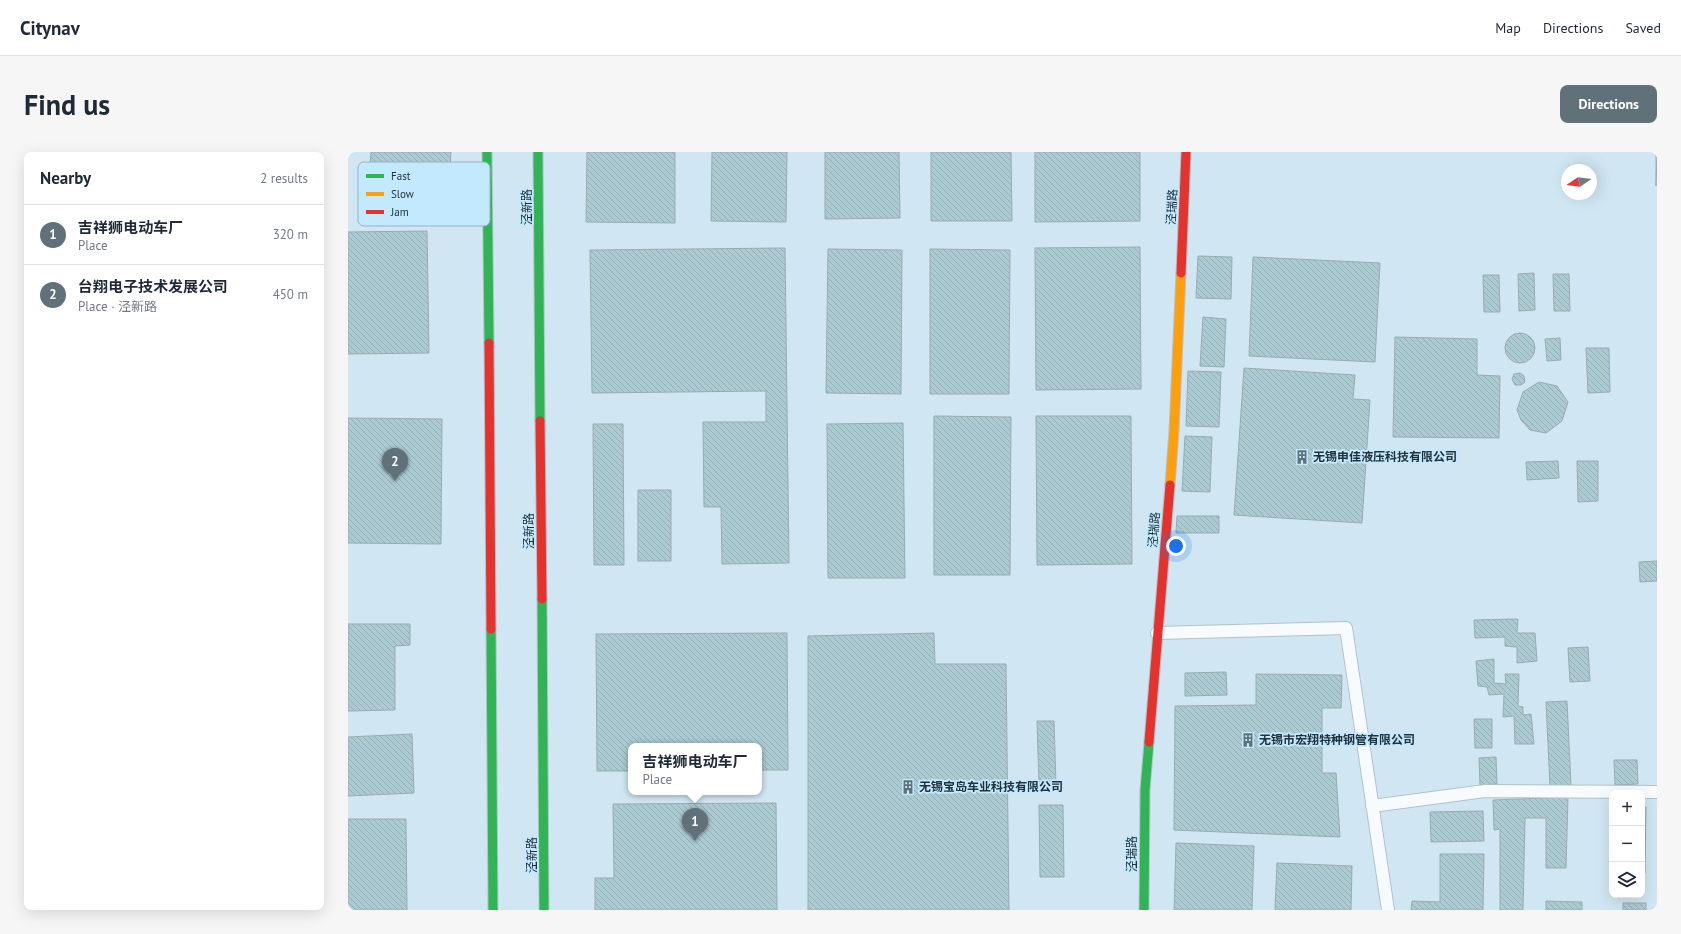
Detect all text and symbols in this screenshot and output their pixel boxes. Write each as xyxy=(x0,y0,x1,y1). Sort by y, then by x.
text: Citynav xyxy=(20,16,80,40)
text: Map xyxy=(1495,19,1521,37)
text: Directions xyxy=(1543,19,1603,37)
text: Saved xyxy=(1625,19,1661,37)
button: Directions xyxy=(1560,85,1657,123)
text: Find us xyxy=(24,86,110,123)
legend xyxy=(358,162,490,226)
north arrow xyxy=(1561,164,1597,200)
text: Nearby xyxy=(40,167,91,189)
text: Fast xyxy=(391,169,411,183)
text: 2 results xyxy=(260,170,308,187)
text: Slow xyxy=(391,187,414,201)
street label: 泾新路 xyxy=(519,189,534,225)
street label: 泾瑞路 xyxy=(1163,189,1180,225)
text: Jam xyxy=(390,205,409,219)
text: 吉祥狮电动车厂 xyxy=(78,218,183,237)
text: 1 xyxy=(49,226,57,243)
text: 320 m xyxy=(273,226,308,243)
text: Place xyxy=(78,237,108,254)
text: 台翔电子技术发展公司 xyxy=(78,277,228,296)
text: 2 xyxy=(49,286,57,303)
text: 450 m xyxy=(273,286,308,303)
text: Place · 泾新路 xyxy=(78,298,157,315)
pin: 2 xyxy=(382,448,408,481)
building icon: 无锡申佳液压科技有限公司 xyxy=(1294,449,1310,465)
place label: 无锡申佳液压科技有限公司 xyxy=(1313,449,1457,464)
street label: 泾瑞路 xyxy=(1144,511,1163,549)
street label: 泾新路 xyxy=(521,513,536,549)
your location xyxy=(1166,536,1186,556)
building icon: 无锡市宏翔特种钢管有限公司 xyxy=(1240,732,1256,748)
place label: 无锡市宏翔特种钢管有限公司 xyxy=(1259,732,1415,747)
popup xyxy=(628,743,762,795)
text: 吉祥狮电动车厂 xyxy=(642,752,748,771)
text: Place xyxy=(642,771,672,788)
building icon: 无锡宝岛车业科技有限公司 xyxy=(900,779,916,795)
place label: 无锡宝岛车业科技有限公司 xyxy=(919,779,1063,794)
map controls xyxy=(1609,790,1645,898)
button: + xyxy=(1609,790,1645,826)
pin: 1 xyxy=(682,808,708,841)
button: − xyxy=(1609,826,1645,862)
street label: 泾瑞路 xyxy=(1124,836,1139,872)
street label: 泾新路 xyxy=(524,837,539,873)
button: layers xyxy=(1609,862,1645,898)

